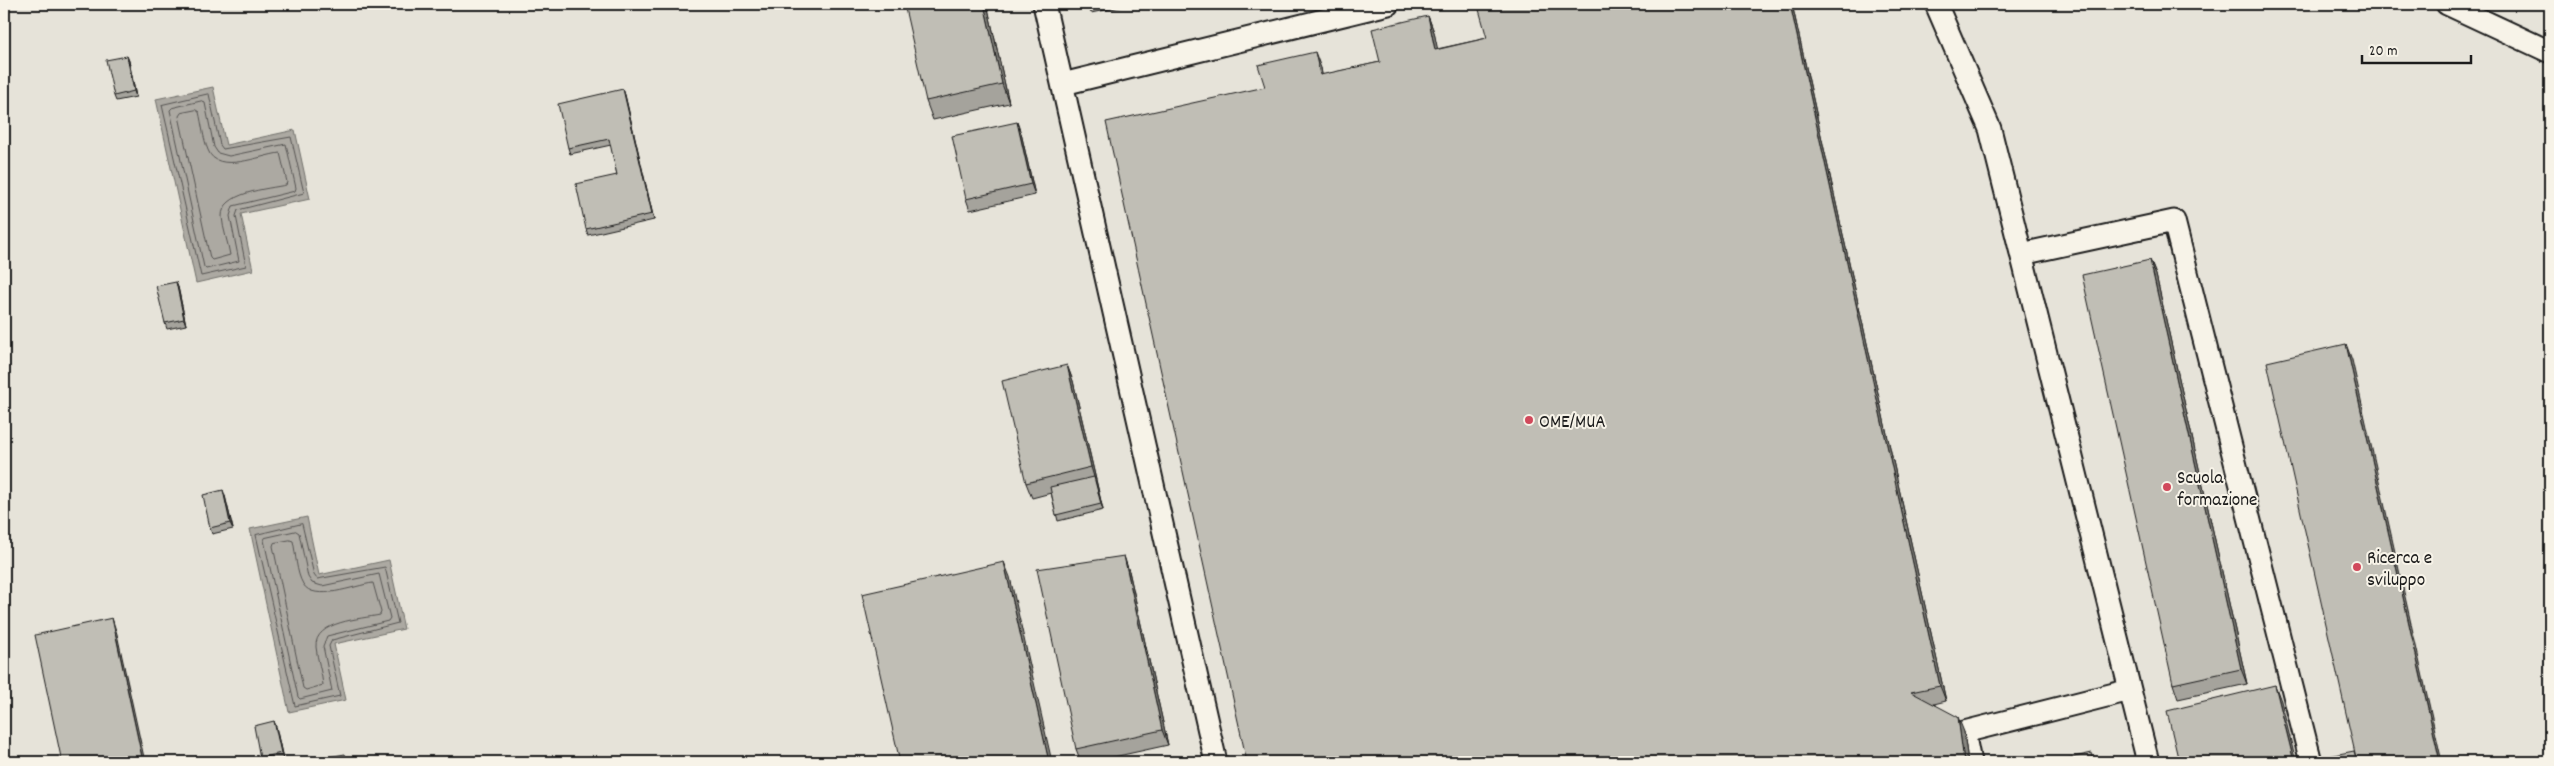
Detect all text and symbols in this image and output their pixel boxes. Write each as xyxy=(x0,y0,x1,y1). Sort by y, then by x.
scale bar xyxy=(2362,32,2470,64)
text: 20 m xyxy=(2369,41,2397,63)
place label: OME/MUA xyxy=(1539,410,1606,437)
marker: OME/MUA xyxy=(1523,414,1535,426)
place label: Scuola formazione xyxy=(2177,466,2257,515)
marker: Scuola formazione xyxy=(2161,481,2173,493)
place label: Ricerca e sviluppo xyxy=(2367,546,2432,595)
marker: Ricerca e sviluppo xyxy=(2351,561,2363,573)

